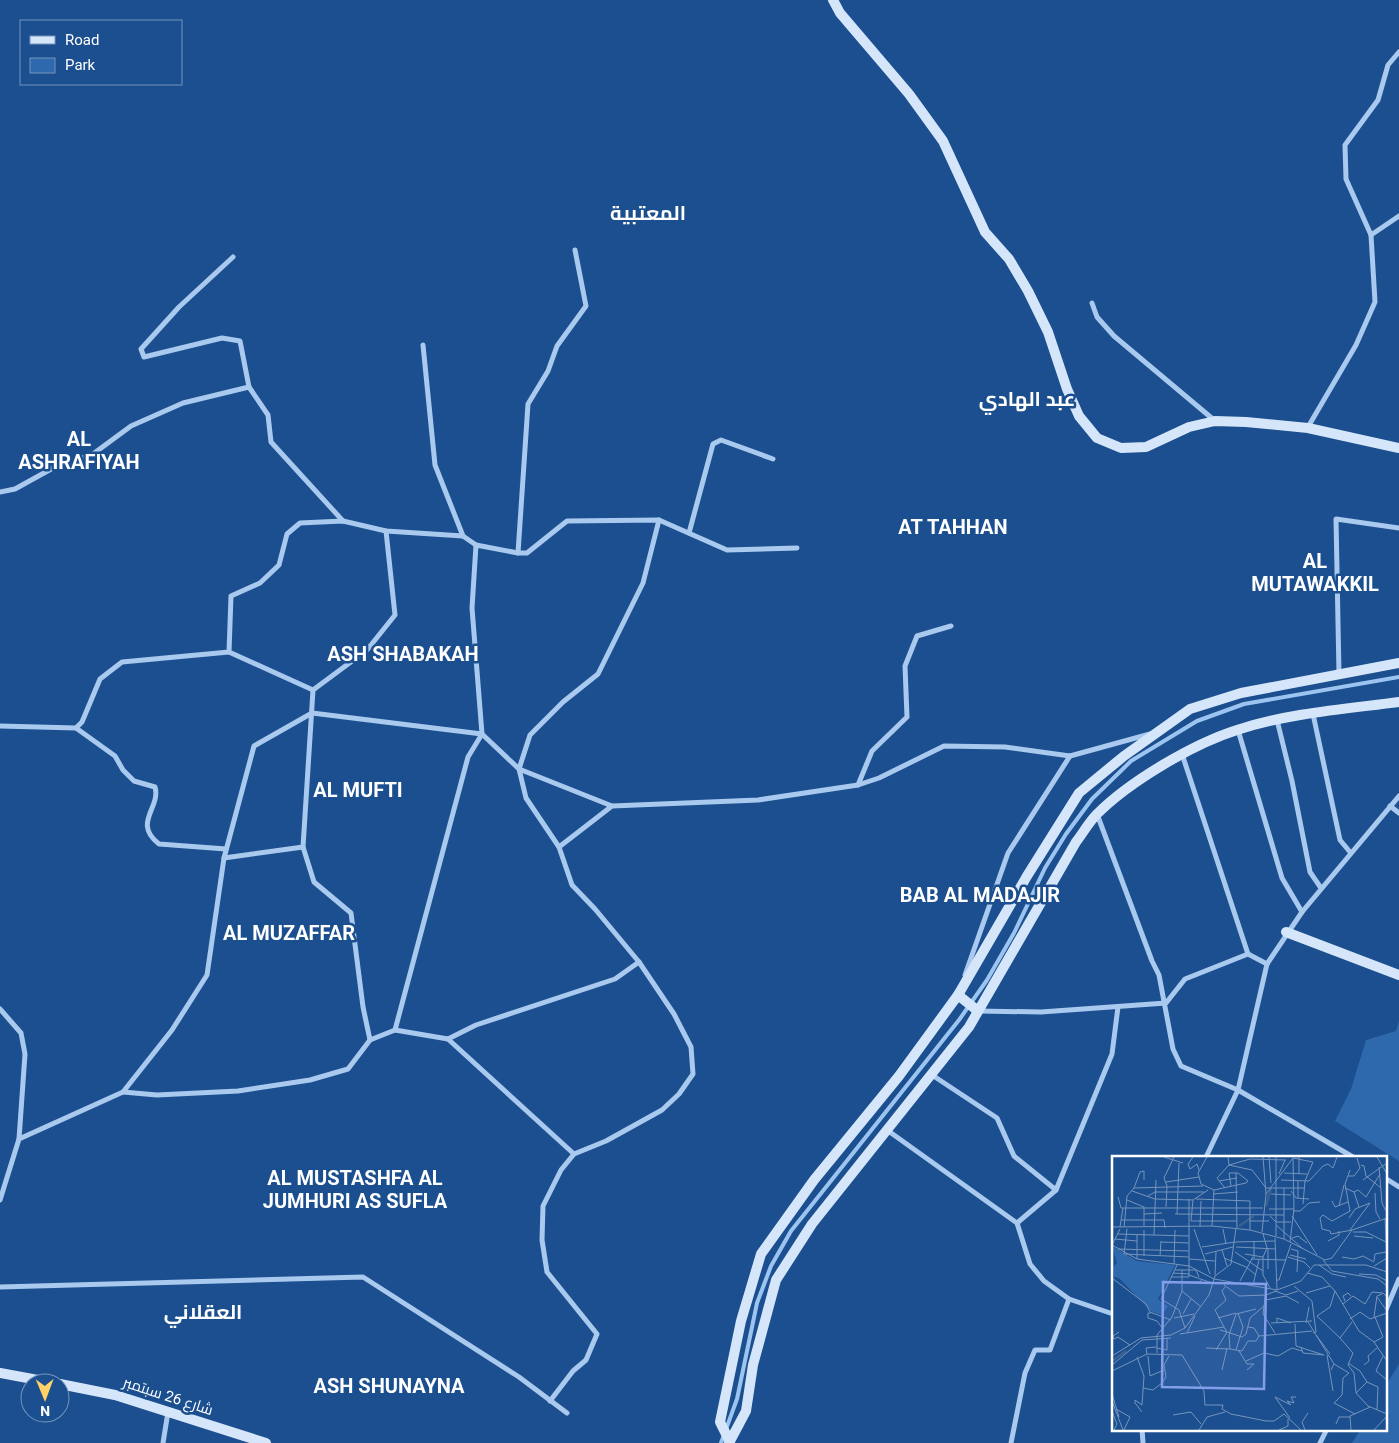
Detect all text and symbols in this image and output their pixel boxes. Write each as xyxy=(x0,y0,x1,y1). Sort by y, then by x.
legend xyxy=(20,20,182,85)
text: Road xyxy=(65,31,99,49)
text: Park xyxy=(65,56,96,74)
district label: المعتبية xyxy=(610,201,686,225)
district label: عبد الهادي xyxy=(979,387,1075,415)
district label: AL ASHRAFIYAH xyxy=(18,427,140,474)
district label: AT TAHHAN xyxy=(898,515,1008,539)
district label: AL MUTAWAKKIL xyxy=(1251,549,1379,596)
district label: ASH SHABAKAH xyxy=(327,642,479,666)
district label: AL MUFTI xyxy=(313,778,403,802)
district label: BAB AL MADAJIR xyxy=(900,883,1060,907)
district label: AL MUZAFFAR xyxy=(223,921,355,945)
inset map xyxy=(1112,1156,1386,1430)
district label: AL MUSTASHFA AL JUMHURI AS SUFLA xyxy=(263,1166,448,1213)
district label: العقلاني xyxy=(164,1300,242,1328)
north arrow xyxy=(20,1373,70,1423)
street label: شارع 26 سبتمبر xyxy=(119,1373,215,1421)
district label: ASH SHUNAYNA xyxy=(313,1374,465,1398)
text: N xyxy=(40,1403,50,1419)

